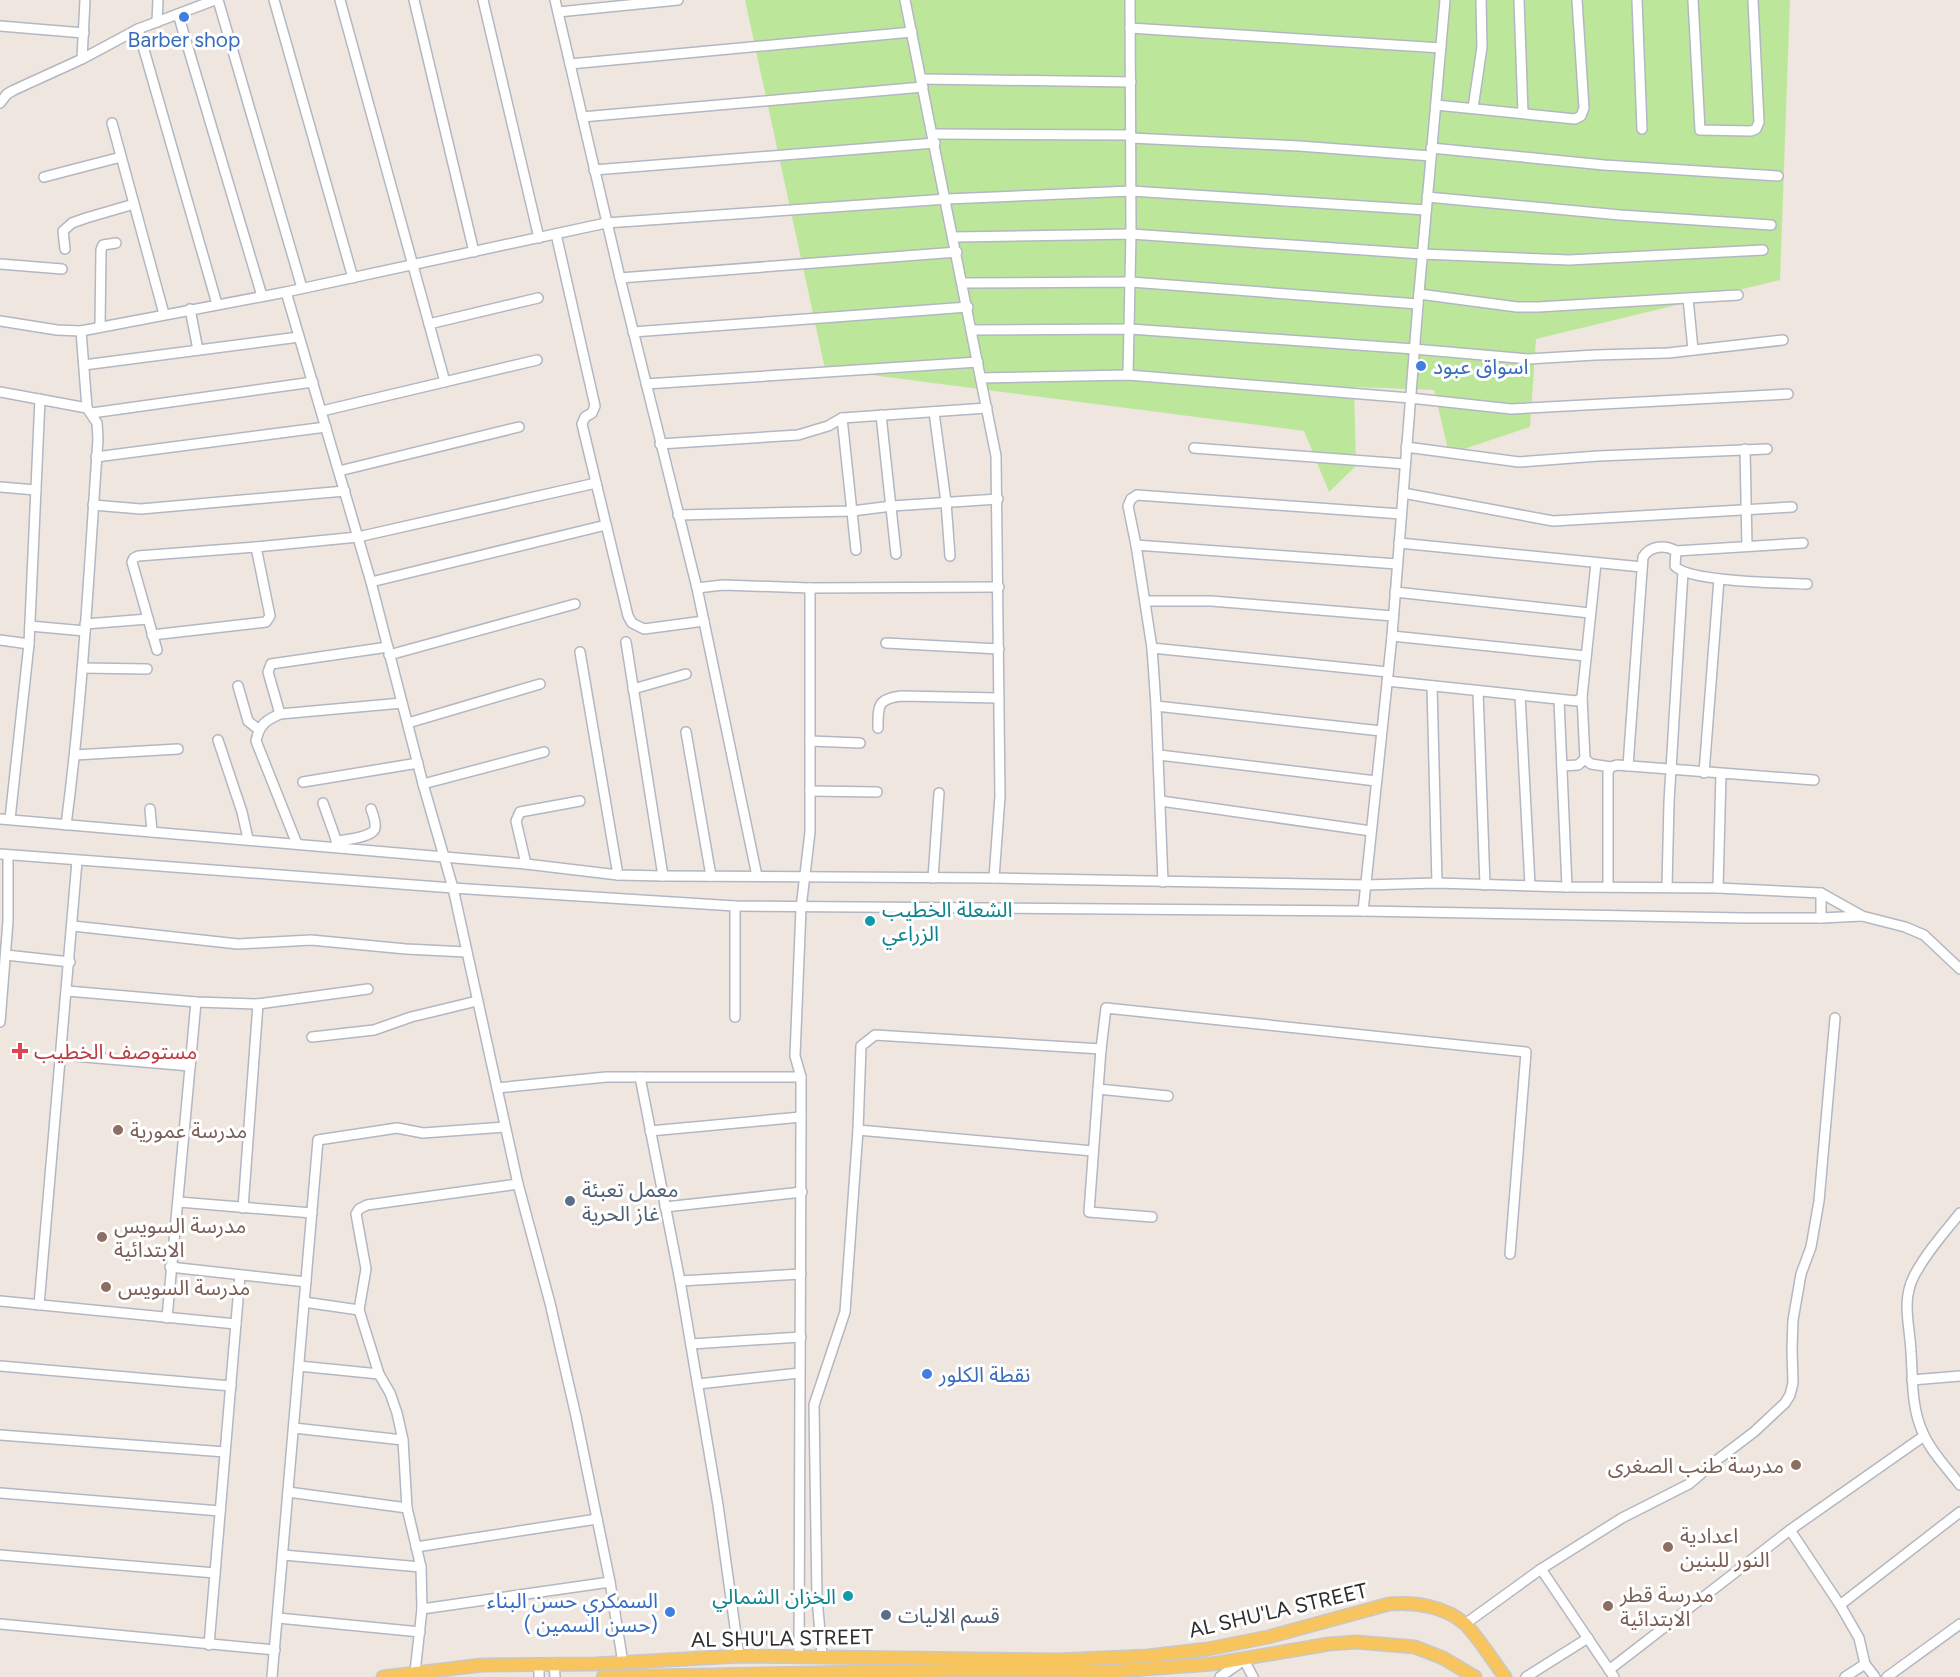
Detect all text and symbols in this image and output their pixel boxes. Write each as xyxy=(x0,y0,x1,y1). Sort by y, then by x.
marker: Barber shop xyxy=(177,10,191,24)
place label: Barber shop xyxy=(128,27,240,52)
place label: اسواق عبود xyxy=(1433,354,1529,379)
marker: اسواق عبود xyxy=(1414,359,1428,373)
place label: الشعلة الخطيب الزراعي xyxy=(882,897,1012,949)
marker: الشعلة الخطيب الزراعي xyxy=(863,914,877,928)
place label: مستوصف الخطيب xyxy=(34,1039,197,1064)
marker: مستوصف الخطيب xyxy=(11,1042,29,1060)
place label: مدرسة عمورية xyxy=(130,1118,247,1143)
marker: مدرسة عمورية xyxy=(111,1123,125,1137)
place label: معمل تعبئة غاز الحرية xyxy=(582,1177,678,1226)
marker: معمل تعبئة غاز الحرية xyxy=(563,1194,577,1208)
place label: مدرسة السويس الابتدائية xyxy=(114,1213,246,1262)
marker: مدرسة السويس الابتدائية xyxy=(95,1230,109,1244)
place label: مدرسة السويس xyxy=(118,1275,250,1300)
marker: مدرسة السويس xyxy=(99,1280,113,1294)
place label: نقطة الكلور xyxy=(938,1362,1030,1387)
marker: نقطة الكلور xyxy=(920,1367,934,1381)
place label: مدرسة طنب الصغرى xyxy=(1608,1453,1784,1478)
marker: مدرسة طنب الصغرى xyxy=(1789,1458,1803,1472)
place label: اعدادية النور للبنين xyxy=(1680,1523,1770,1572)
marker: اعدادية النور للبنين xyxy=(1661,1540,1675,1554)
street label: AL SHU'LA STREET xyxy=(1186,1577,1370,1643)
place label: مدرسة قطر الابتدائية xyxy=(1619,1582,1714,1631)
place label: الخزان الشمالي xyxy=(712,1584,836,1612)
place label: السمكري حسن البناء ( حسن السمين) xyxy=(487,1588,658,1637)
marker: الخزان الشمالي xyxy=(841,1589,855,1603)
marker: مدرسة قطر الابتدائية xyxy=(1601,1599,1615,1613)
place label: قسم الاليات xyxy=(898,1603,1000,1631)
marker: السمكري حسن البناء ( حسن السمين) xyxy=(663,1605,677,1619)
marker: قسم الاليات xyxy=(879,1608,893,1622)
street label: AL SHU'LA STREET xyxy=(691,1624,874,1652)

